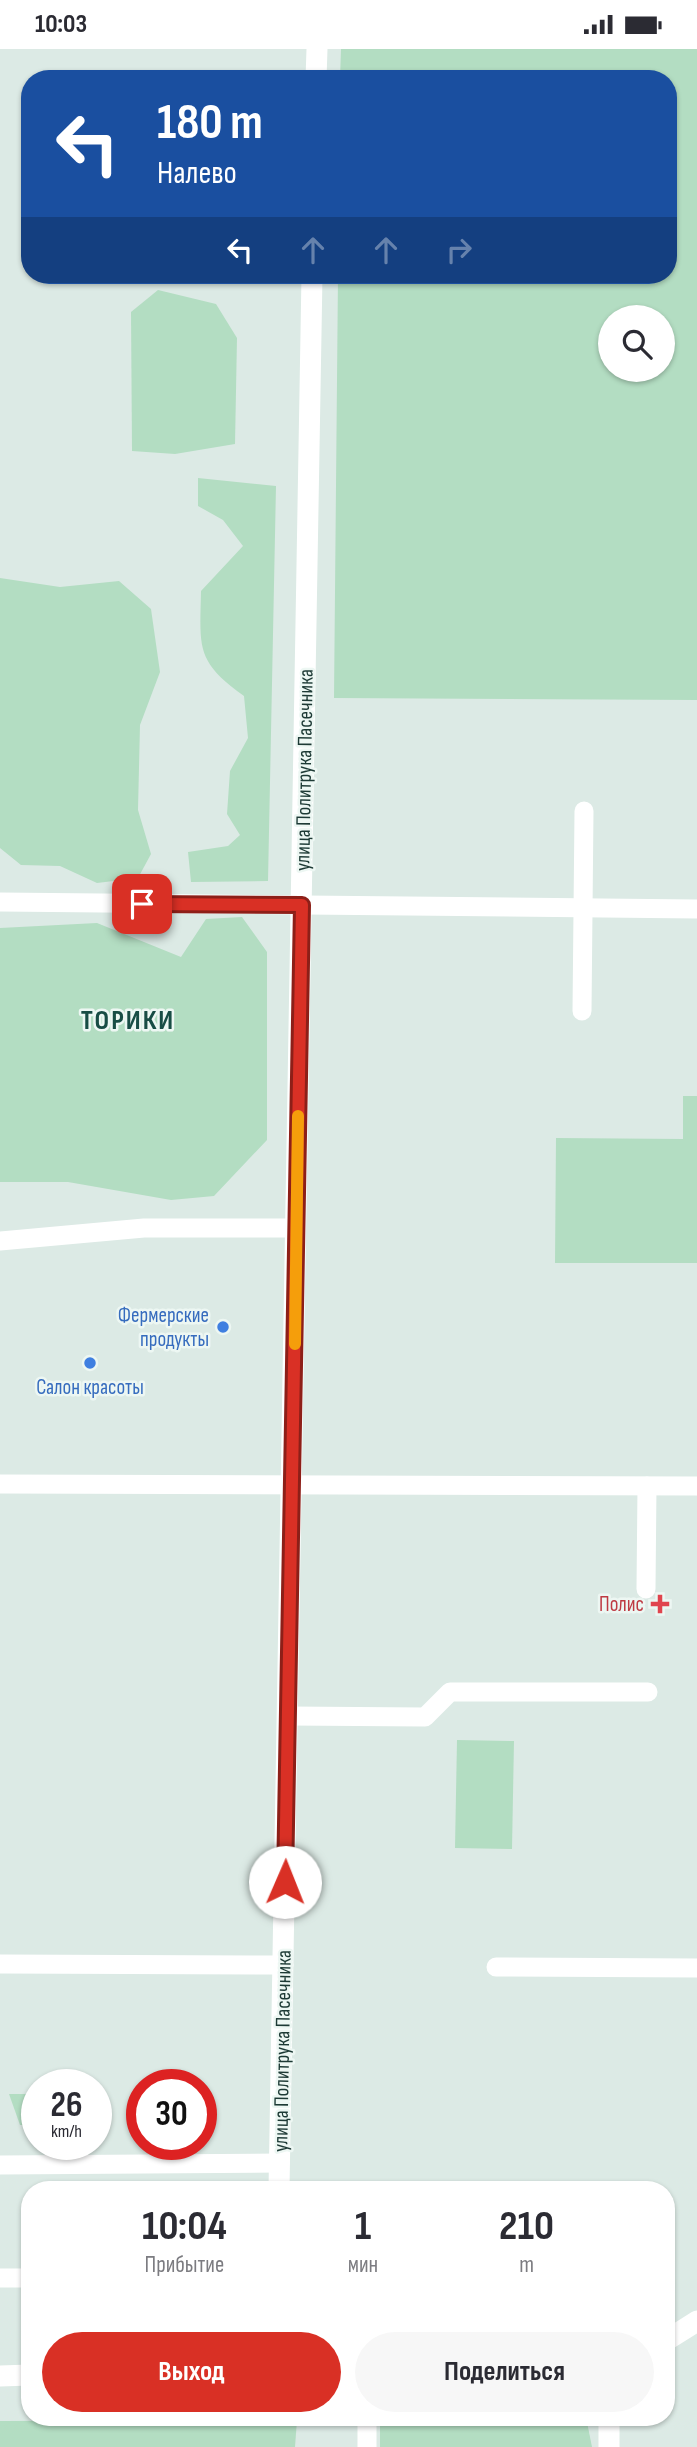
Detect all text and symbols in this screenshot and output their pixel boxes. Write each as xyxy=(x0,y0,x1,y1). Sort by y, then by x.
text: 10:03 xyxy=(35,9,87,40)
text: 180 m xyxy=(157,94,263,153)
icon: left xyxy=(42,98,133,189)
text: Налево xyxy=(157,154,237,193)
icon: left xyxy=(221,231,259,269)
icon: ahead xyxy=(294,231,332,269)
icon: ahead xyxy=(367,231,405,269)
icon: right xyxy=(440,231,478,269)
map controls xyxy=(598,305,675,382)
button: search xyxy=(598,305,675,382)
street label: улица Политрука Пасечника xyxy=(290,669,319,871)
pin xyxy=(112,874,172,934)
icon: arrive xyxy=(123,885,161,923)
district label: ТОРИКИ xyxy=(81,1004,175,1037)
place label: Фермерские продукты xyxy=(118,1303,209,1352)
marker: Фермерские продукты xyxy=(215,1319,231,1335)
marker: Салон красоты xyxy=(82,1355,98,1371)
place label: Салон красоты xyxy=(36,1375,144,1400)
place label: Полис xyxy=(599,1592,644,1617)
marker: Полис xyxy=(650,1594,670,1614)
position arrow xyxy=(248,1845,322,1919)
street label: улица Политрука Пасечника xyxy=(268,1950,297,2152)
speed limit sign: 30 xyxy=(126,2069,217,2160)
text: 26 xyxy=(51,2084,82,2127)
text: km/h xyxy=(51,2121,82,2142)
text: 10:04 xyxy=(142,2201,227,2252)
text: 1 xyxy=(355,2201,371,2252)
text: 210 xyxy=(499,2201,554,2252)
text: Прибытие xyxy=(145,2251,224,2279)
text: мин xyxy=(348,2251,378,2279)
text: m xyxy=(519,2251,534,2279)
button: Выход xyxy=(42,2332,341,2412)
button: Поделиться xyxy=(355,2332,654,2412)

